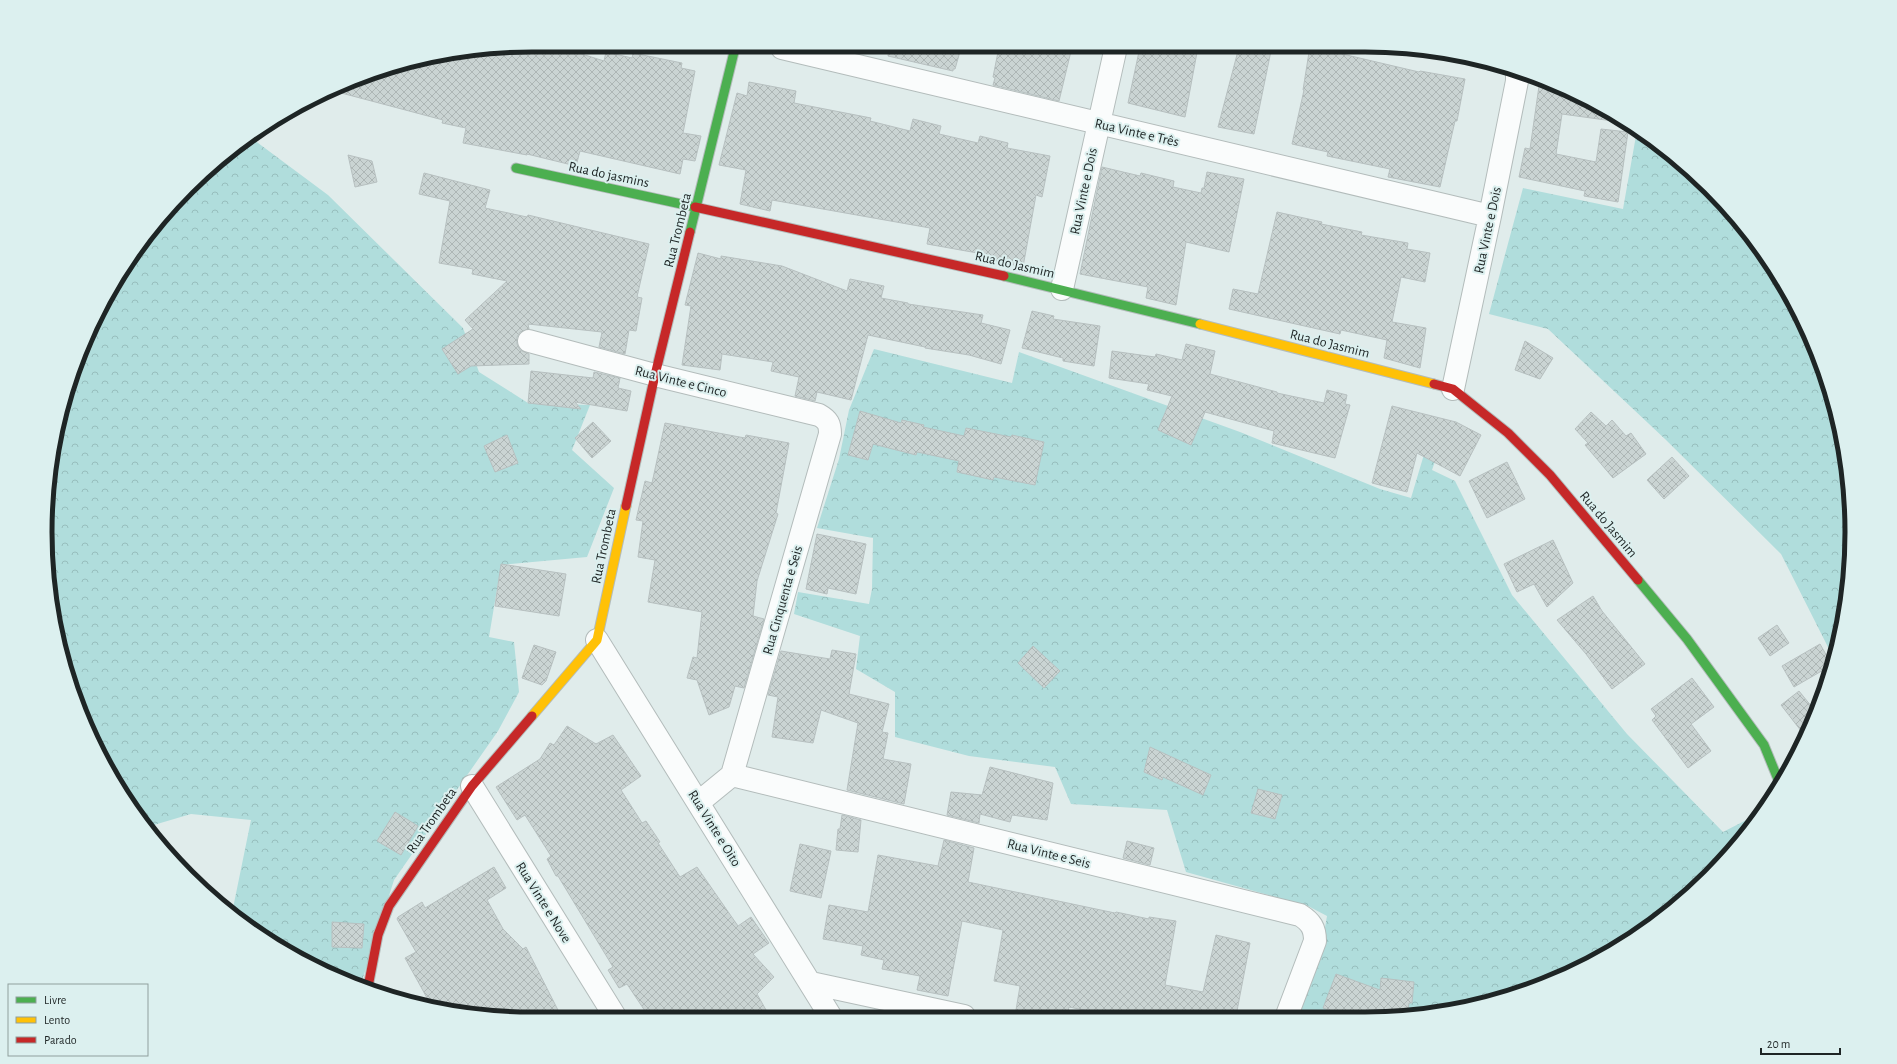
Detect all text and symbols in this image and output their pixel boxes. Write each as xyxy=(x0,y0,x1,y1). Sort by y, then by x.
street label: Rua Vinte e Três xyxy=(1093,117,1180,149)
street label: Rua Vinte e Dois xyxy=(1068,147,1100,236)
street label: Rua do jasmins xyxy=(567,160,650,190)
street label: Rua Vinte e Dois xyxy=(1472,186,1504,275)
street label: Rua Trombeta xyxy=(662,191,694,269)
street label: Rua do Jasmim xyxy=(974,249,1056,281)
street label: Rua do Jasmim xyxy=(1289,327,1371,361)
street label: Rua Vinte e Cinco xyxy=(634,364,728,400)
street label: Rua do Jasmim xyxy=(1577,489,1640,560)
street label: Rua Trombeta xyxy=(589,507,619,585)
street label: Rua Cinquenta e Seis xyxy=(761,544,805,656)
street label: Rua Trombeta xyxy=(404,785,460,856)
street label: Rua Vinte e Oito xyxy=(685,788,743,869)
street label: Rua Vinte e Seis xyxy=(1006,837,1092,871)
street label: Rua Vinte e Nove xyxy=(513,860,573,945)
legend xyxy=(8,984,148,1056)
text: Livre xyxy=(44,994,66,1006)
text: Lento xyxy=(44,1014,70,1026)
scale bar xyxy=(1761,1030,1840,1056)
text: Parado xyxy=(44,1034,77,1046)
text: 20 m xyxy=(1767,1038,1790,1050)

